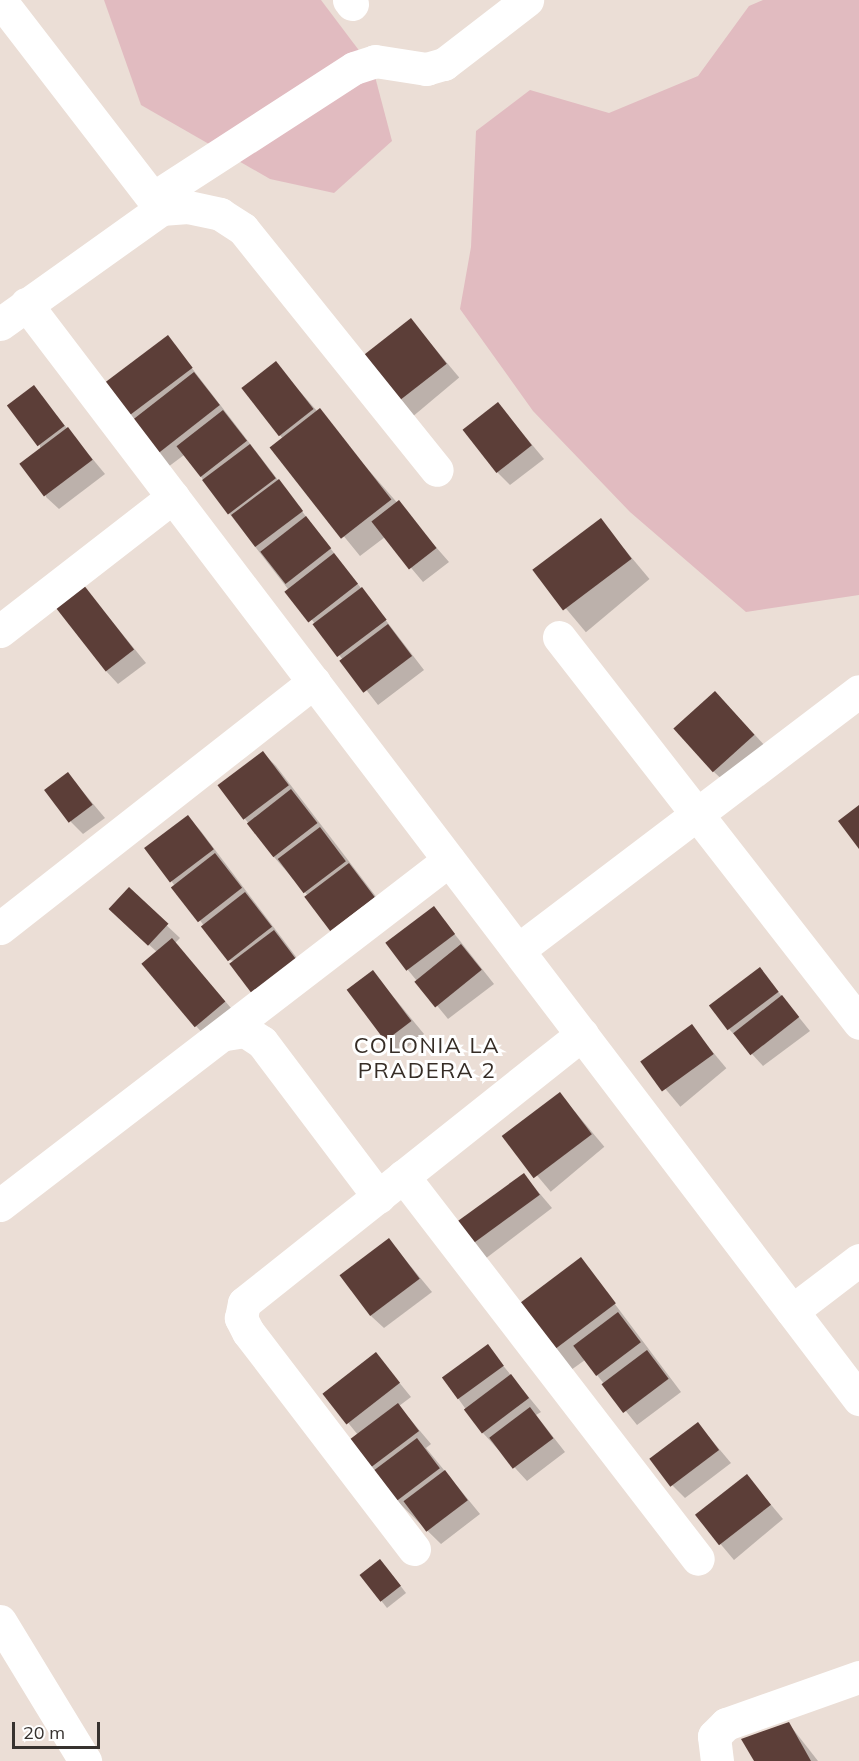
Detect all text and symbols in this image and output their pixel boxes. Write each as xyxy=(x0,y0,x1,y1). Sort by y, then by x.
district label: COLONIA LA PRADERA 2 xyxy=(354,1032,500,1084)
scale bar xyxy=(15,1710,104,1748)
text: 20 m xyxy=(23,1721,65,1744)

